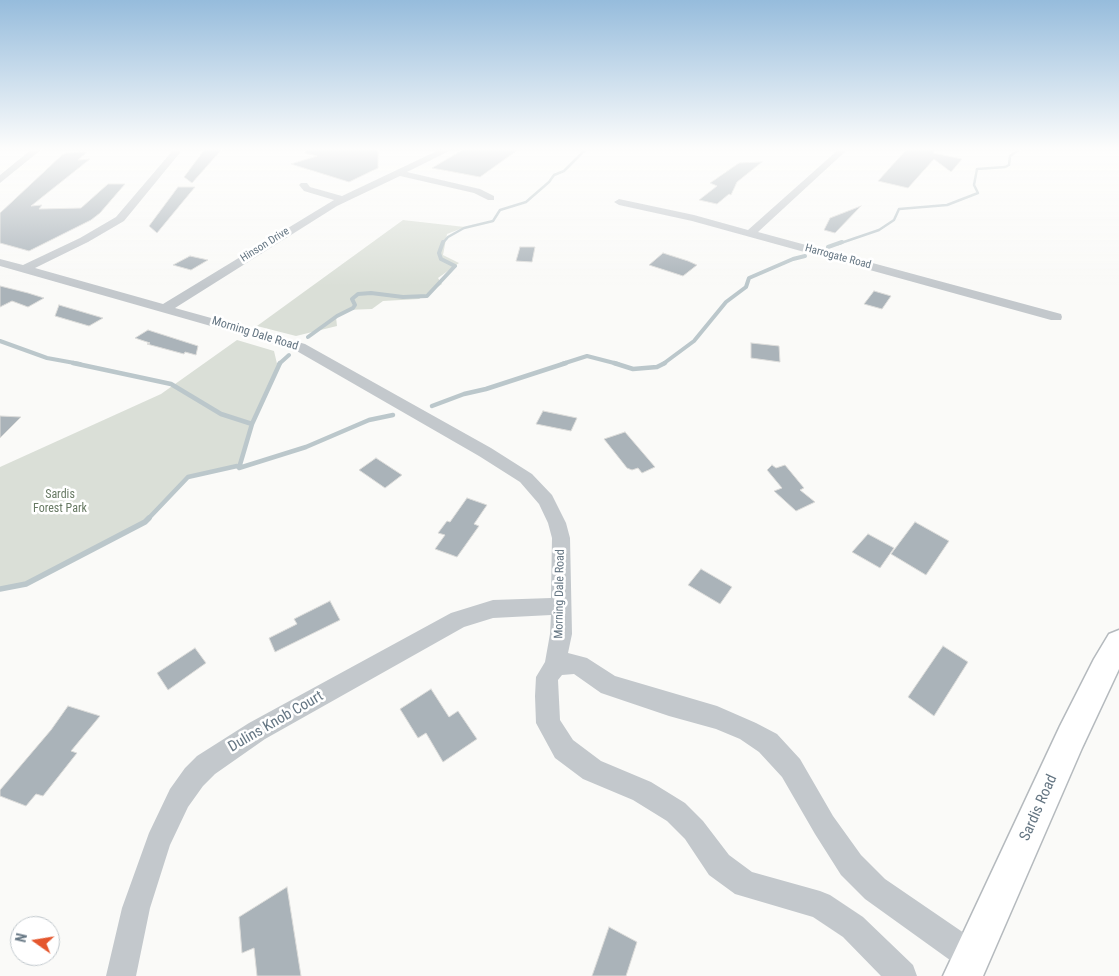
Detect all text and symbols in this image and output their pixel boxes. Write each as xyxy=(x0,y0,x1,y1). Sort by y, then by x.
street label: Hinson Drive xyxy=(238,225,292,265)
street label: Harrogate Road xyxy=(803,242,873,272)
street label: Morning Dale Road xyxy=(210,314,300,354)
park label: Sardis Forest Park xyxy=(33,488,87,516)
street label: Morning Dale Road xyxy=(552,549,568,639)
street label: Dulins Knob Court xyxy=(225,688,327,756)
street label: Sardis Road xyxy=(1016,772,1062,844)
north arrow xyxy=(10,916,60,966)
text: N xyxy=(13,932,30,944)

